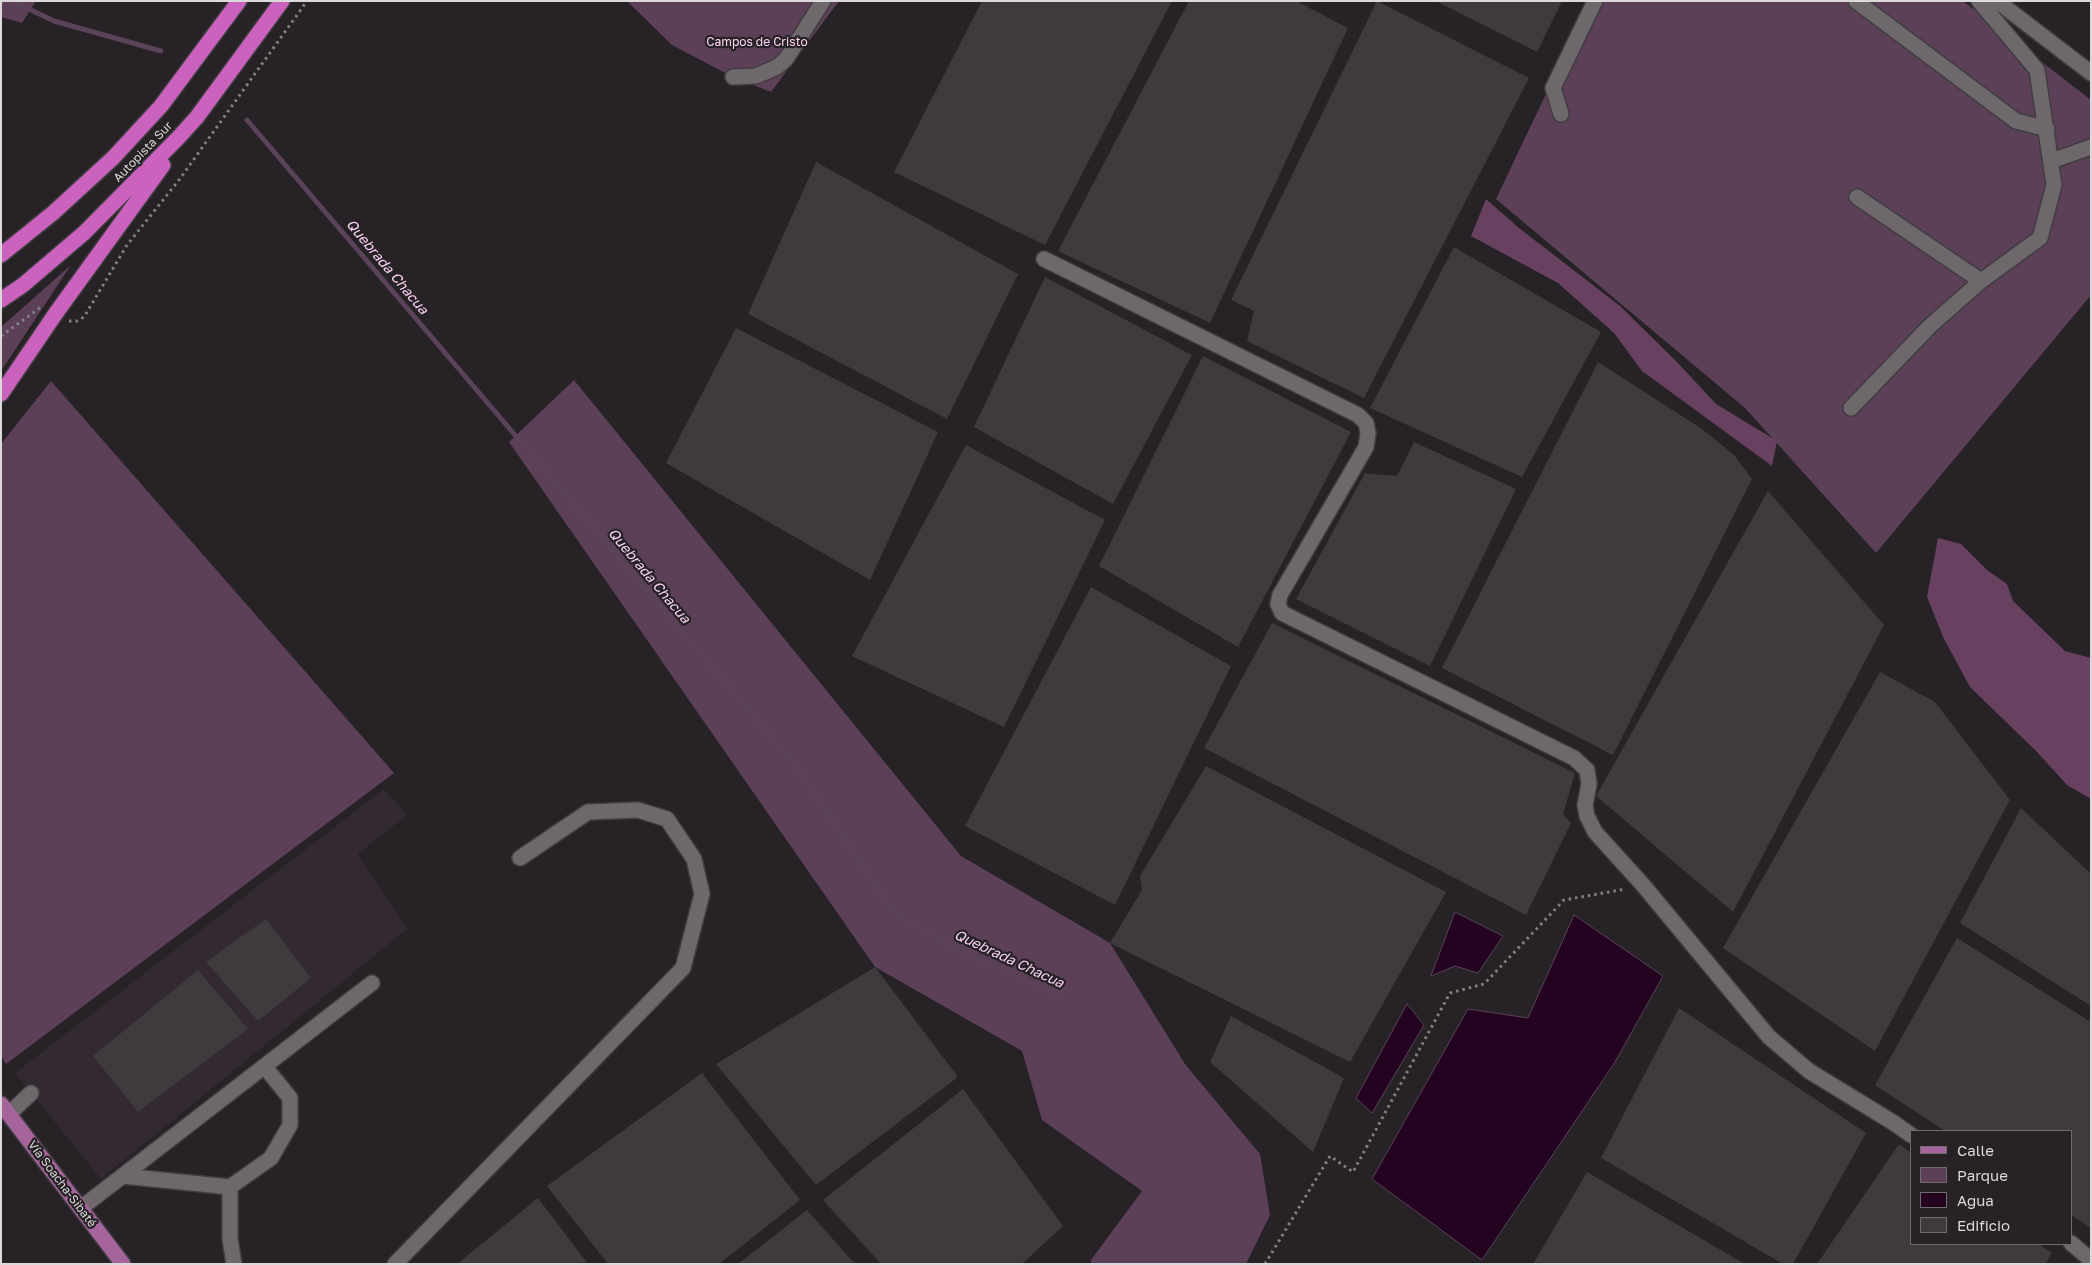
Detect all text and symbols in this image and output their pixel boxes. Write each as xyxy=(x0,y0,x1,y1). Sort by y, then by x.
park label: Campos de Cristo xyxy=(706,35,808,49)
street label: Autopista Sur xyxy=(111,119,175,185)
water label: Quebrada Chacua xyxy=(342,216,432,318)
water label: Quebrada Chacua xyxy=(604,525,694,627)
water label: Quebrada Chacua xyxy=(952,926,1066,992)
legend xyxy=(1910,1130,2072,1245)
street label: Vía Soacha-Sibaté xyxy=(25,1138,99,1230)
text: Calle xyxy=(1957,1141,1994,1159)
text: Parque xyxy=(1957,1166,2008,1184)
text: Agua xyxy=(1957,1191,1994,1209)
text: Edificio xyxy=(1957,1216,2010,1234)

